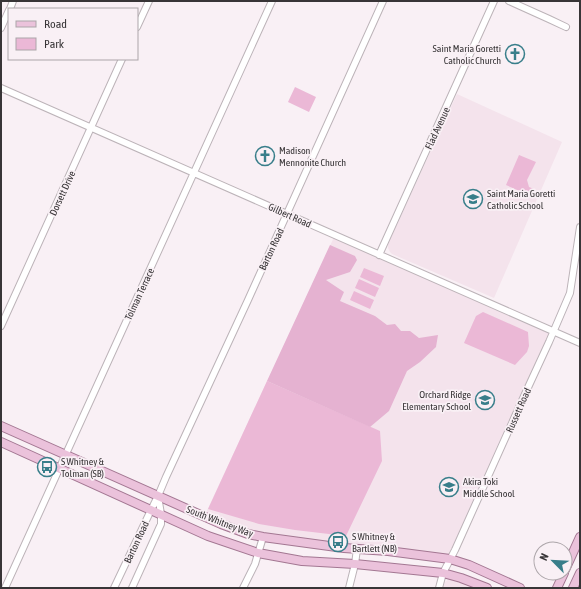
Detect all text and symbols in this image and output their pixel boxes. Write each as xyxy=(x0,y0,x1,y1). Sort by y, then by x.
legend xyxy=(8,8,138,60)
text: Road xyxy=(44,17,67,31)
text: Park xyxy=(44,37,65,51)
place label: Saint Maria Goretti Catholic Church xyxy=(433,43,501,66)
church icon: Saint Maria Goretti Catholic Church xyxy=(504,43,526,65)
street label: Flad Avenue xyxy=(423,105,452,151)
church icon: Madison Mennonite Church xyxy=(254,145,276,167)
place label: Madison Mennonite Church xyxy=(279,145,346,168)
street label: Dorsett Drive xyxy=(47,169,78,217)
school or university icon: Saint Maria Goretti Catholic School xyxy=(462,188,484,210)
place label: Saint Maria Goretti Catholic School xyxy=(487,188,555,211)
street label: Gilbert Road xyxy=(267,201,313,230)
street label: Barton Road xyxy=(257,226,286,272)
street label: Tolman Terrace xyxy=(123,266,156,322)
street label: Russett Road xyxy=(504,386,533,434)
place label: Orchard Ridge Elementary School xyxy=(402,389,471,412)
school or university icon: Orchard Ridge Elementary School xyxy=(474,389,496,411)
bus stop icon: S Whitney & Tolman (SB) xyxy=(36,456,58,478)
place label: S Whitney & Tolman (SB) xyxy=(61,456,105,479)
school or university icon: Akira Toki Middle School xyxy=(438,476,460,498)
place label: Akira Toki Middle School xyxy=(463,476,515,499)
street label: South Whitney Way xyxy=(185,504,255,539)
street label: Barton Road xyxy=(122,519,151,565)
bus stop icon: S Whitney & Bartlett (NB) xyxy=(327,531,349,553)
place label: S Whitney & Bartlett (NB) xyxy=(352,531,397,554)
north arrow xyxy=(533,541,573,581)
text: N xyxy=(537,552,551,562)

